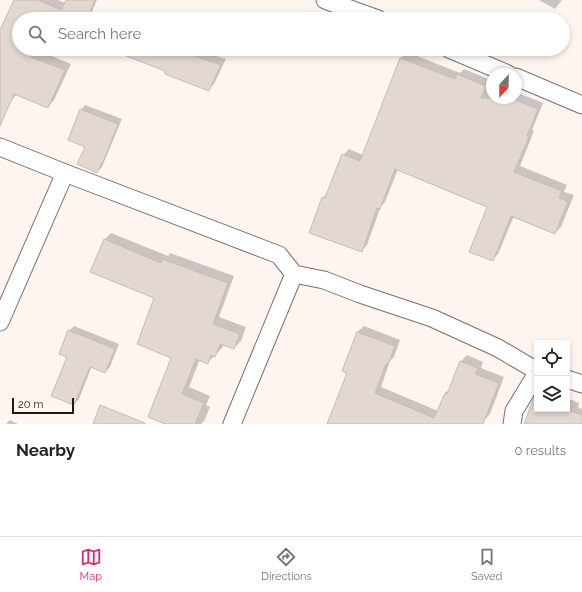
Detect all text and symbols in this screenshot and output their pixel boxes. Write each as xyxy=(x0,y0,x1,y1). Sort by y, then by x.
search box xyxy=(12,12,570,56)
icon: search xyxy=(26,23,48,45)
text: Search here xyxy=(58,25,141,43)
north arrow xyxy=(486,68,522,104)
map controls xyxy=(534,340,570,412)
button: locate xyxy=(534,340,570,376)
button: layers xyxy=(534,376,570,412)
scale bar xyxy=(12,396,74,415)
text: 20 m xyxy=(18,398,43,411)
text: Nearby xyxy=(16,440,75,460)
text: 0 results xyxy=(515,443,566,458)
tab: Map xyxy=(80,546,102,583)
tab: Directions xyxy=(261,546,312,583)
tab: Saved xyxy=(471,546,502,583)

